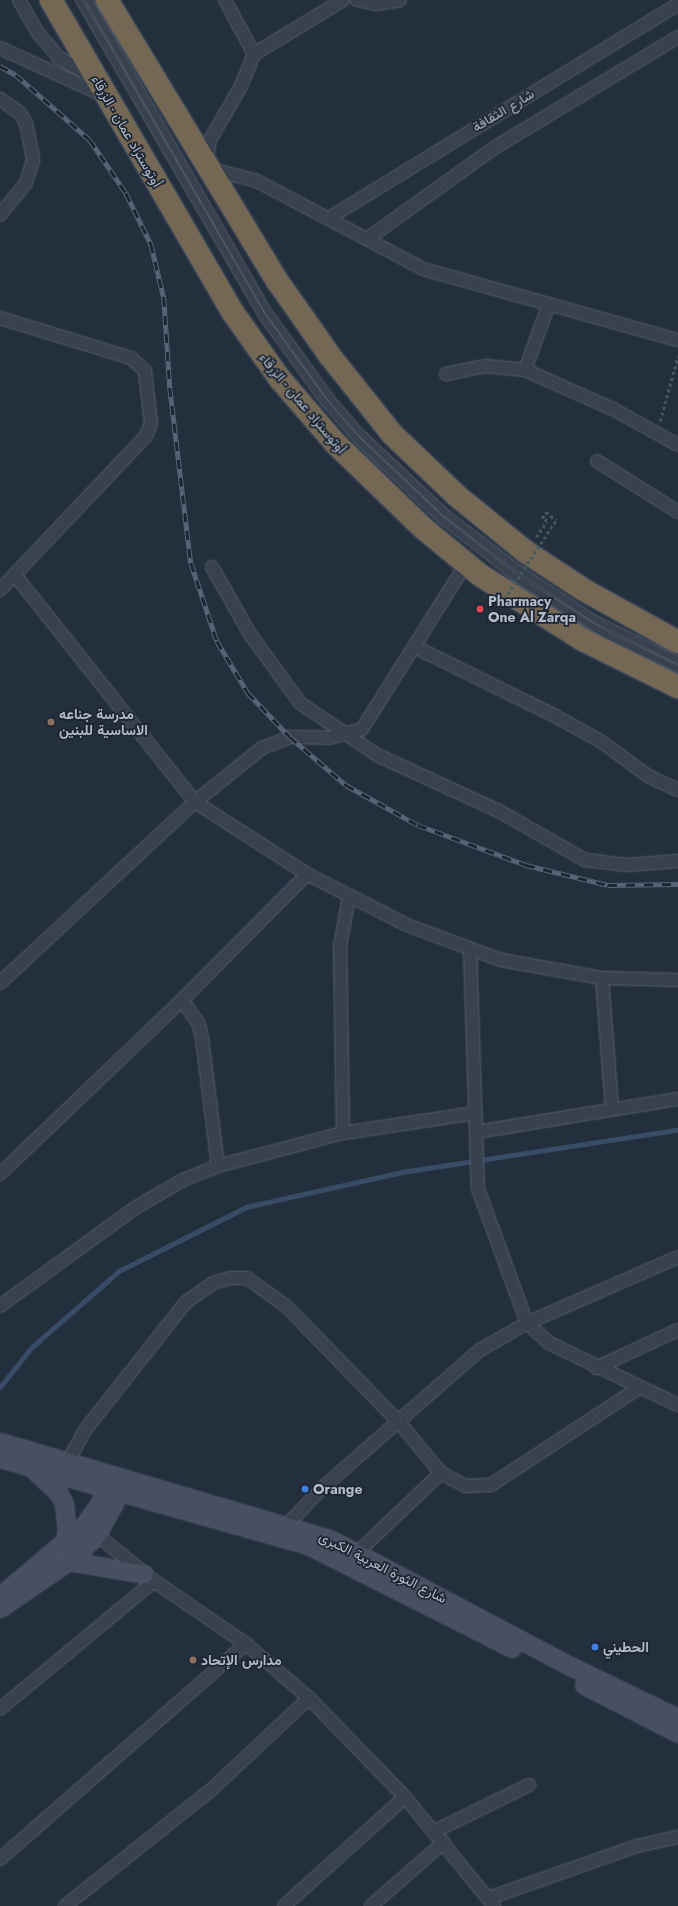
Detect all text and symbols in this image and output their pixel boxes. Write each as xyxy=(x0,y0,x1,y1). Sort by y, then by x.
street label: أوتوستراد عمان - الزرقاء xyxy=(88,72,166,190)
street label: شارع الثقافة xyxy=(469,85,537,135)
street label: أوتوستراد عمان - الزرقاء xyxy=(256,349,350,457)
place label: Pharmacy One Al Zarqa xyxy=(488,593,576,626)
marker: Pharmacy One Al Zarqa xyxy=(475,604,485,614)
place label: مدرسة جناعه الاساسية للبنين xyxy=(59,706,148,738)
marker: مدرسة جناعه الاساسية للبنين xyxy=(46,717,56,727)
place label: Orange xyxy=(313,1481,362,1497)
marker: Orange xyxy=(300,1484,310,1494)
street label: شارع الثورة العربية الكبرى xyxy=(316,1528,450,1606)
place label: الحطيني xyxy=(603,1639,649,1655)
marker: الحطيني xyxy=(590,1642,600,1652)
place label: مدارس الإتحاد xyxy=(201,1652,282,1668)
marker: مدارس الإتحاد xyxy=(188,1655,198,1665)

